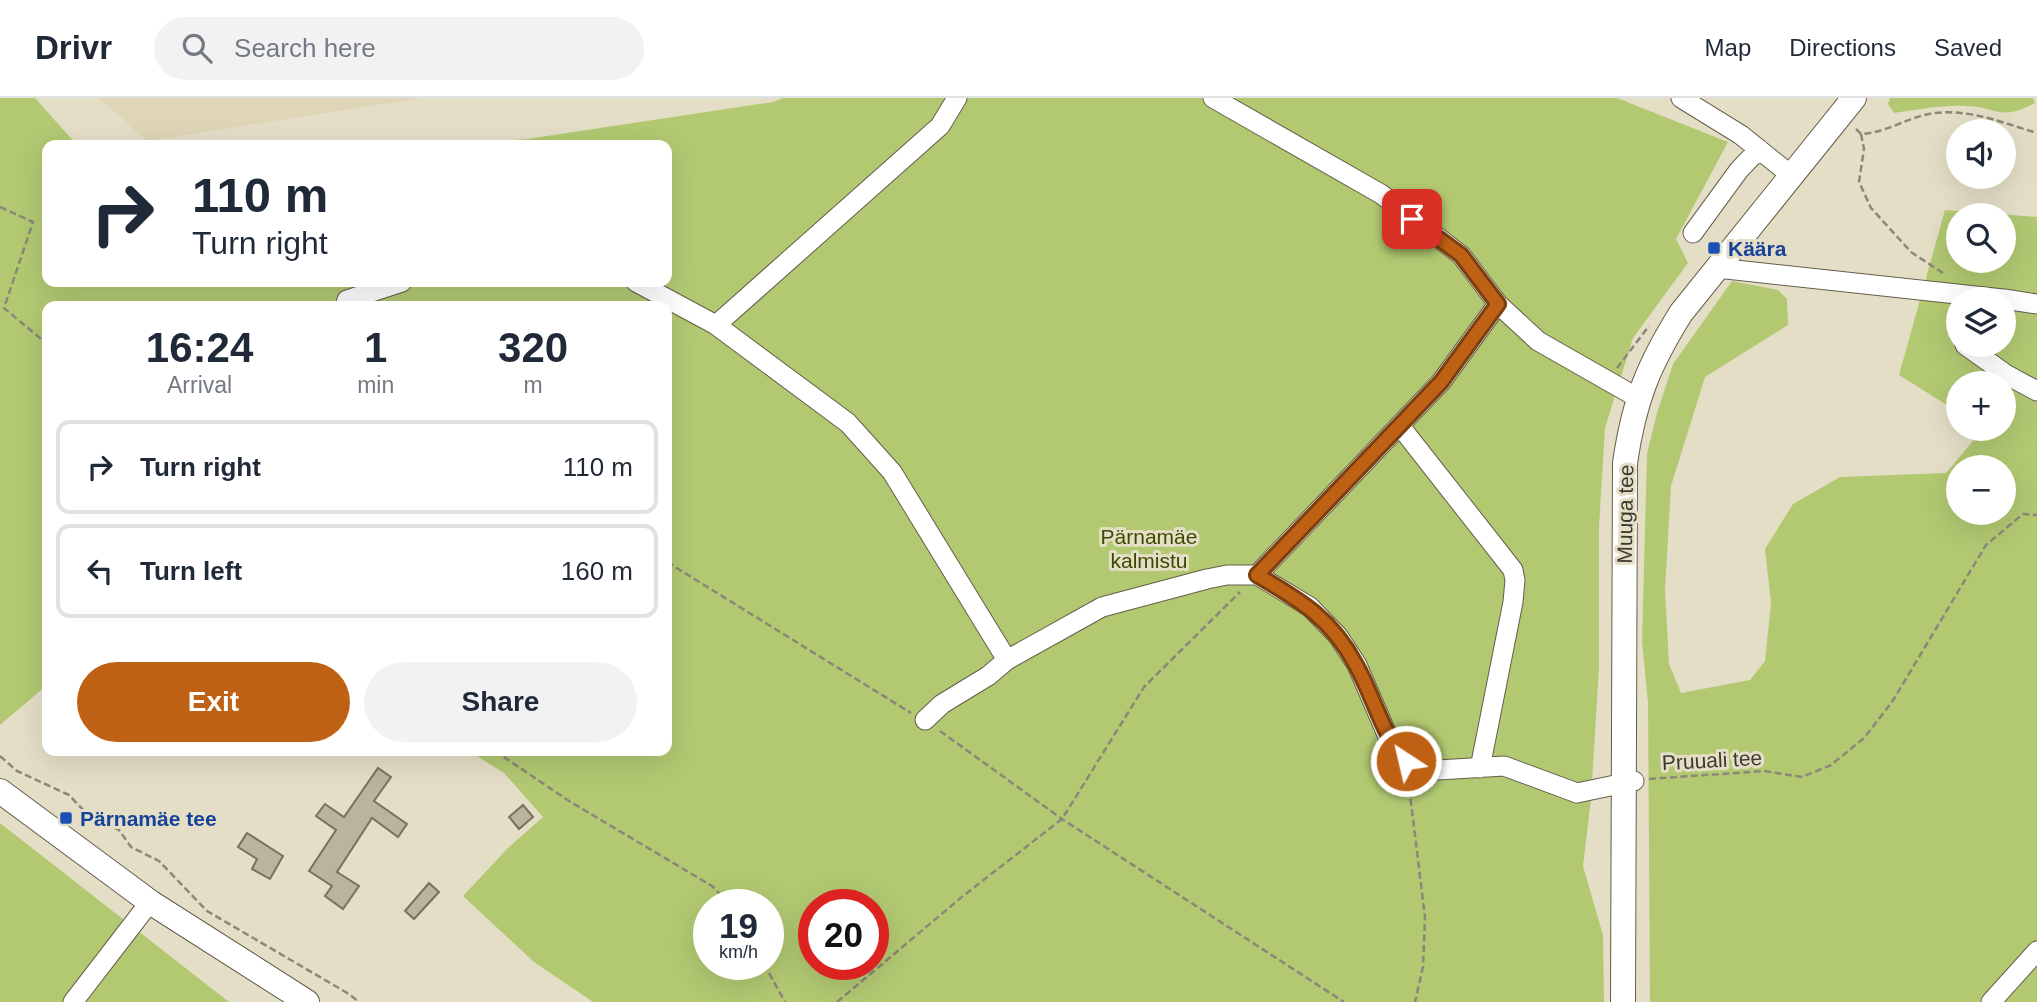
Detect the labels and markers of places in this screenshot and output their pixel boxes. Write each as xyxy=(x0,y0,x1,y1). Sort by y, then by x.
pin xyxy=(1382,189,1442,249)
place label: Käära xyxy=(1728,237,1787,260)
marker: Käära xyxy=(1706,240,1722,256)
place label: Pärnamäe tee xyxy=(80,807,217,830)
marker: Pärnamäe tee xyxy=(58,810,74,826)

